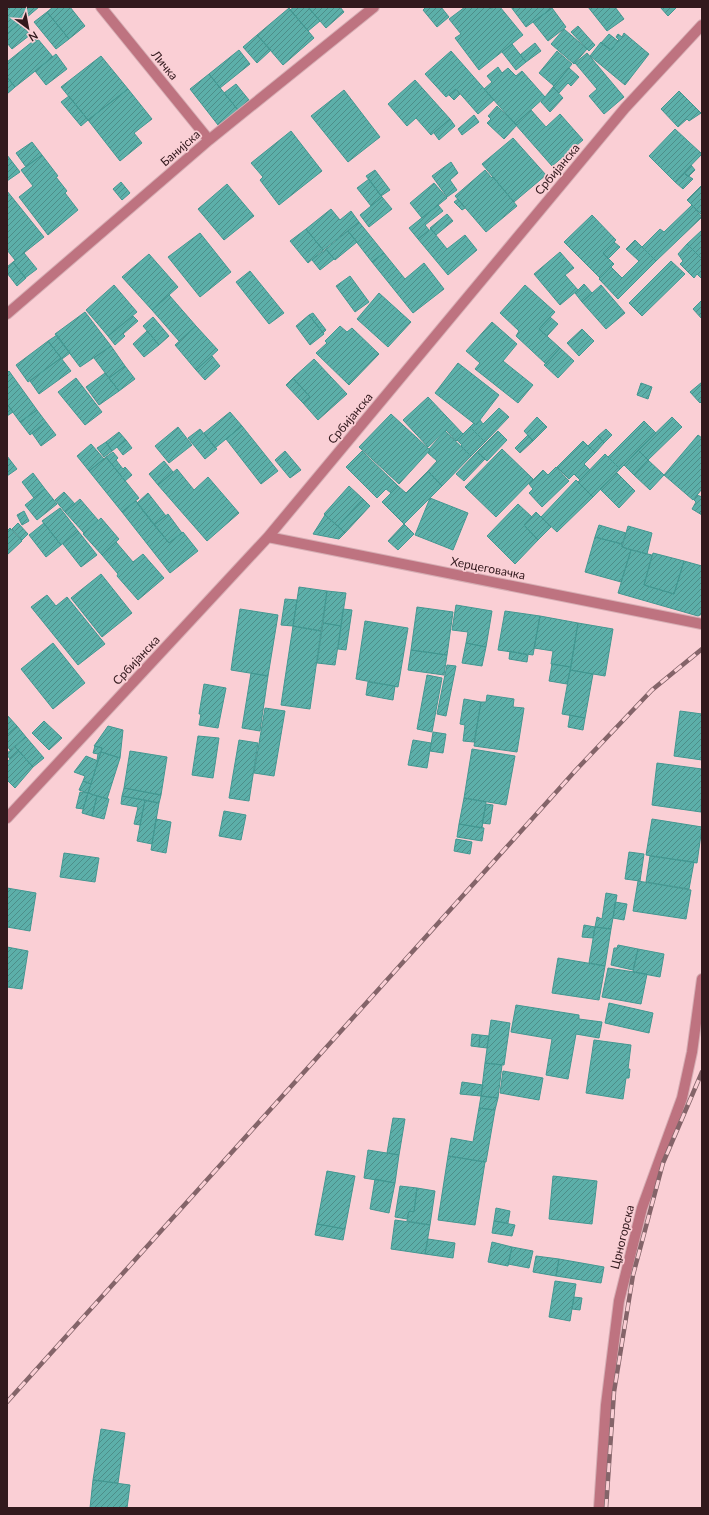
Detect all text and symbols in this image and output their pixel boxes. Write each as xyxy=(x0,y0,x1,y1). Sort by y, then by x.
north arrow xyxy=(8,8,48,48)
text: N xyxy=(27,29,41,45)
street label: Личка xyxy=(148,46,182,83)
street label: Банијска xyxy=(157,127,203,169)
street label: Србијанска xyxy=(531,140,583,198)
street label: Србијанска xyxy=(324,389,376,447)
street label: Херцеговачка xyxy=(449,553,527,583)
street label: Србијанска xyxy=(109,632,163,688)
street label: Црногорска xyxy=(607,1203,637,1271)

